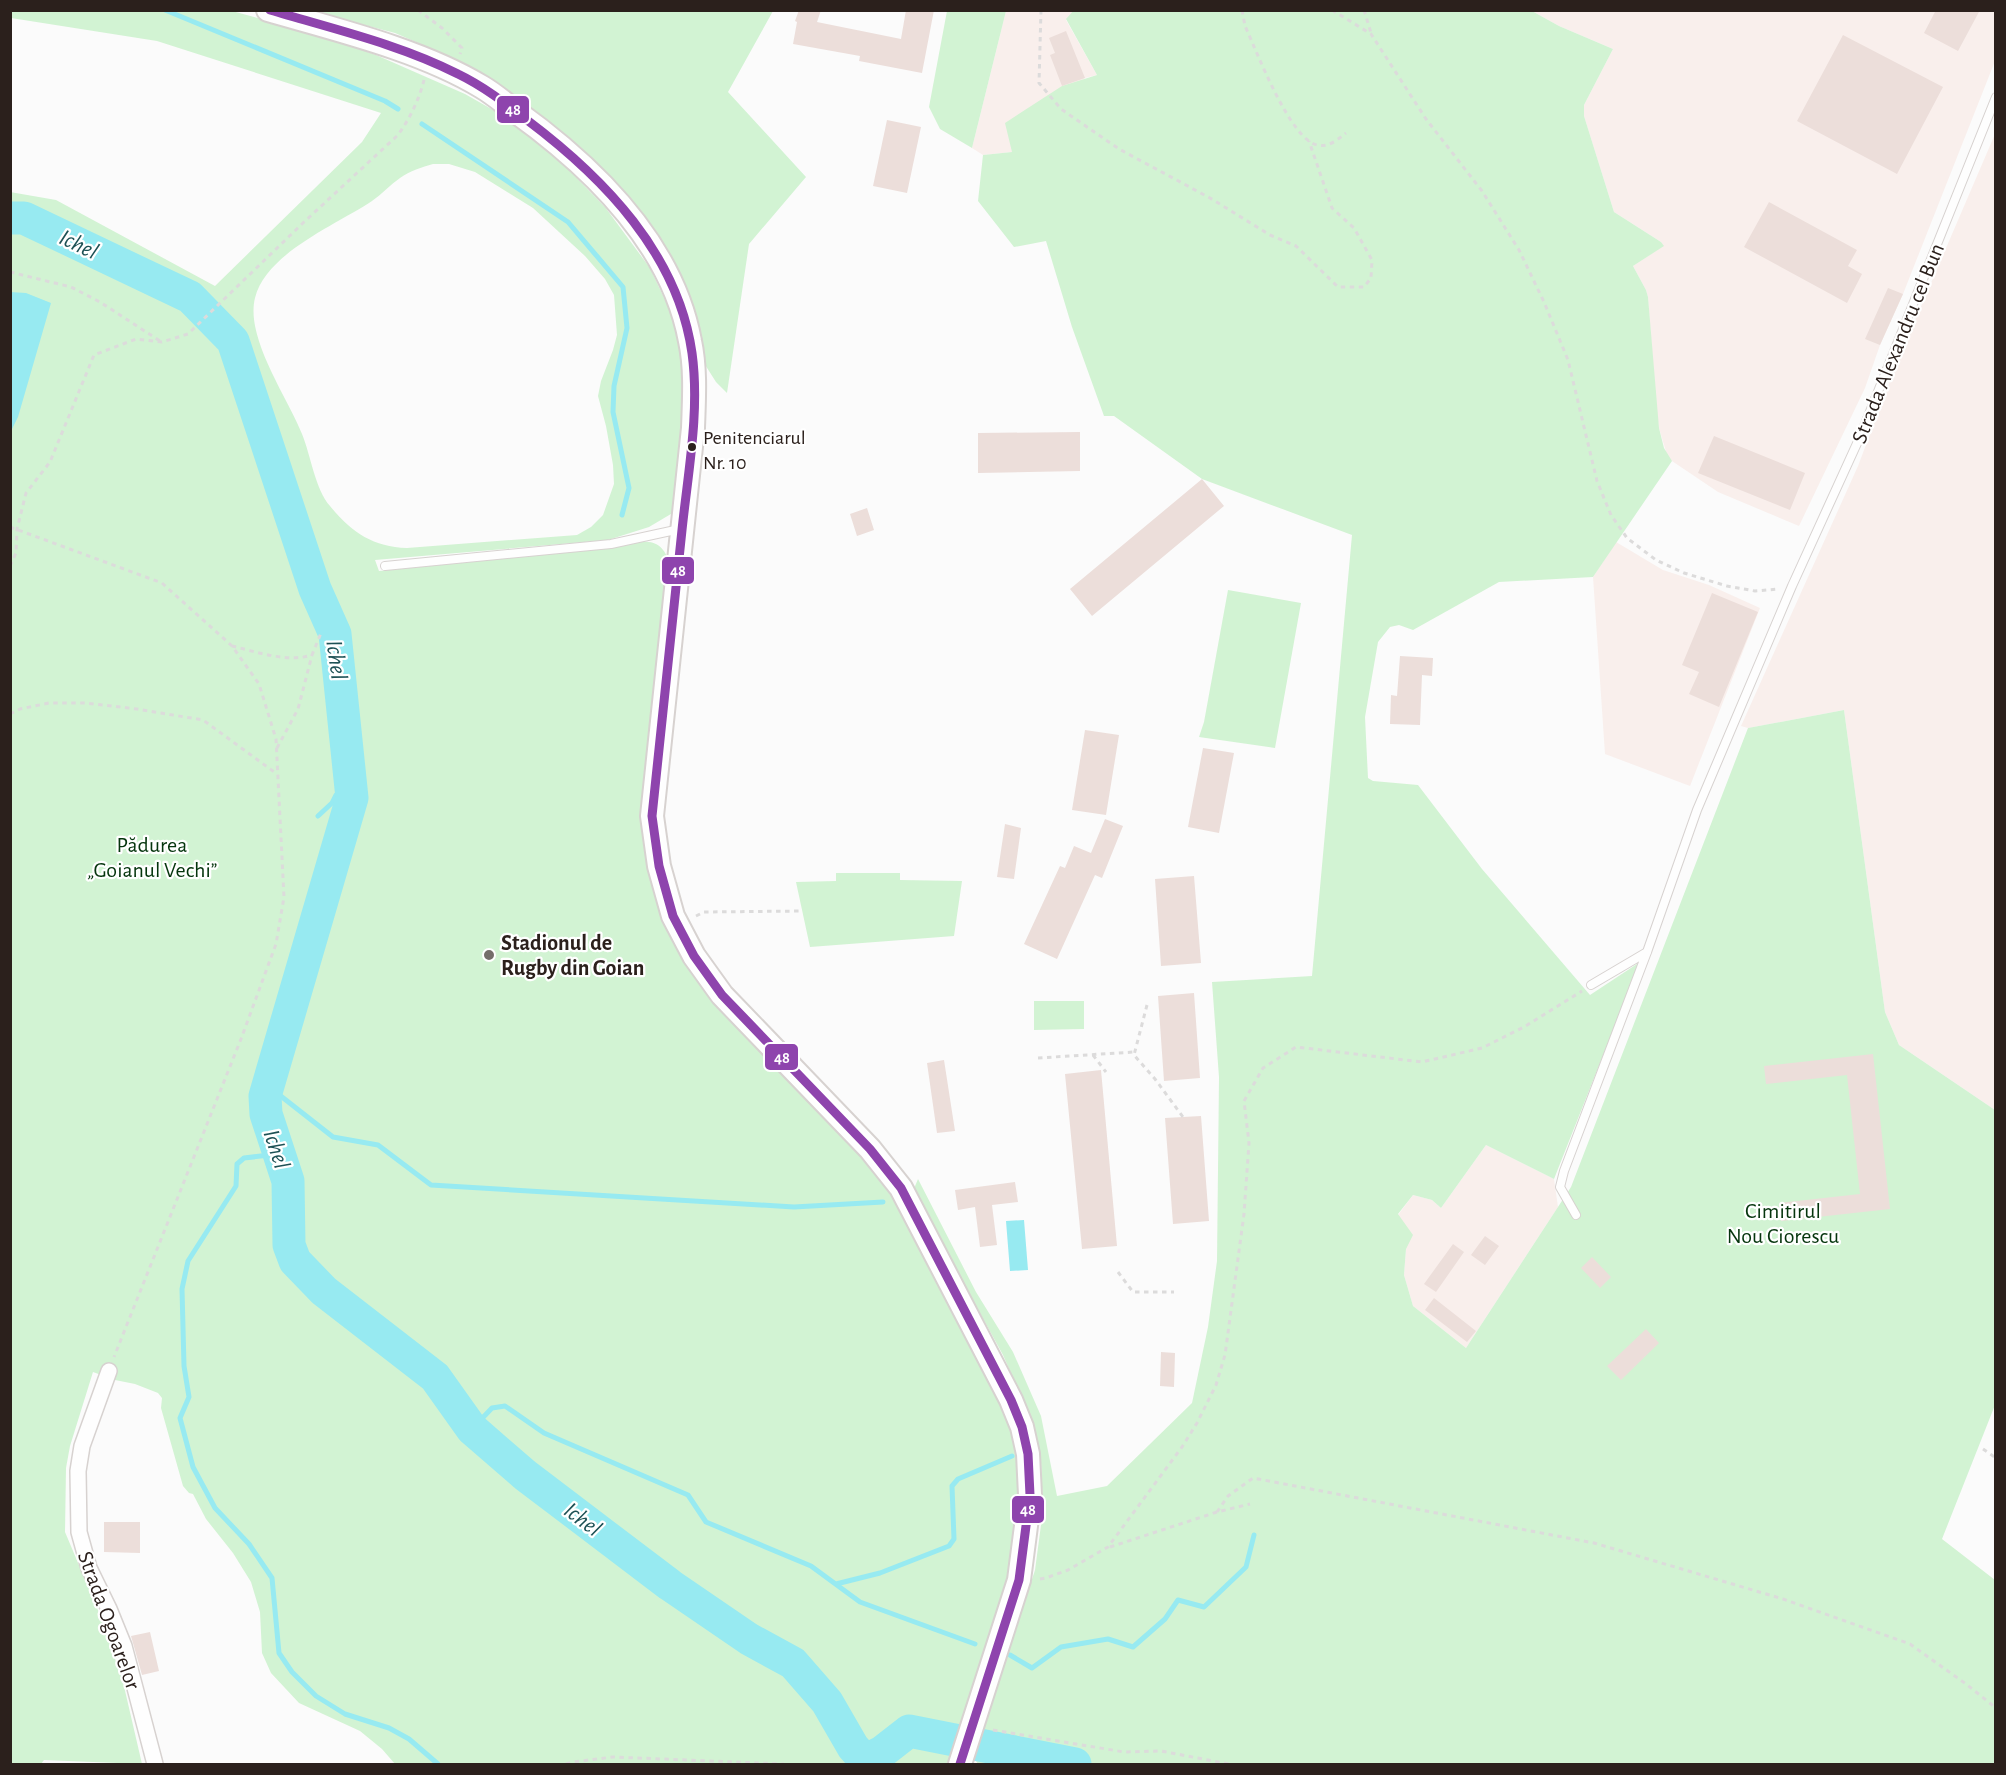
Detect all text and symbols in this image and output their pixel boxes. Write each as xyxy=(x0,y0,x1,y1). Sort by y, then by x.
line badge: 48 xyxy=(496,95,530,124)
text: 48 xyxy=(505,102,521,118)
water label: Ichel xyxy=(55,225,102,264)
street label: Strada Alexandru cel Bun xyxy=(1848,240,1948,446)
place label: Penitenciarul Nr. 10 xyxy=(703,428,806,473)
marker: Penitenciarul Nr. 10 xyxy=(686,441,698,453)
line badge: 48 xyxy=(661,556,695,585)
text: 48 xyxy=(670,563,686,579)
water label: Ichel xyxy=(321,639,351,682)
park label: Pădurea „Goianul Vechi” xyxy=(87,834,217,881)
place label: Stadionul de Rugby din Goian xyxy=(501,932,644,980)
marker: Stadionul de Rugby din Goian xyxy=(482,948,496,962)
line badge: 48 xyxy=(764,1043,799,1071)
text: 48 xyxy=(774,1050,790,1066)
water label: Ichel xyxy=(258,1127,294,1172)
park label: Cimitirul Nou Ciorescu xyxy=(1727,1200,1839,1247)
line badge: 48 xyxy=(1011,1495,1045,1524)
water label: Ichel xyxy=(559,1498,606,1541)
text: 48 xyxy=(1020,1502,1036,1518)
street label: Strada Ogoarelor xyxy=(74,1548,144,1692)

